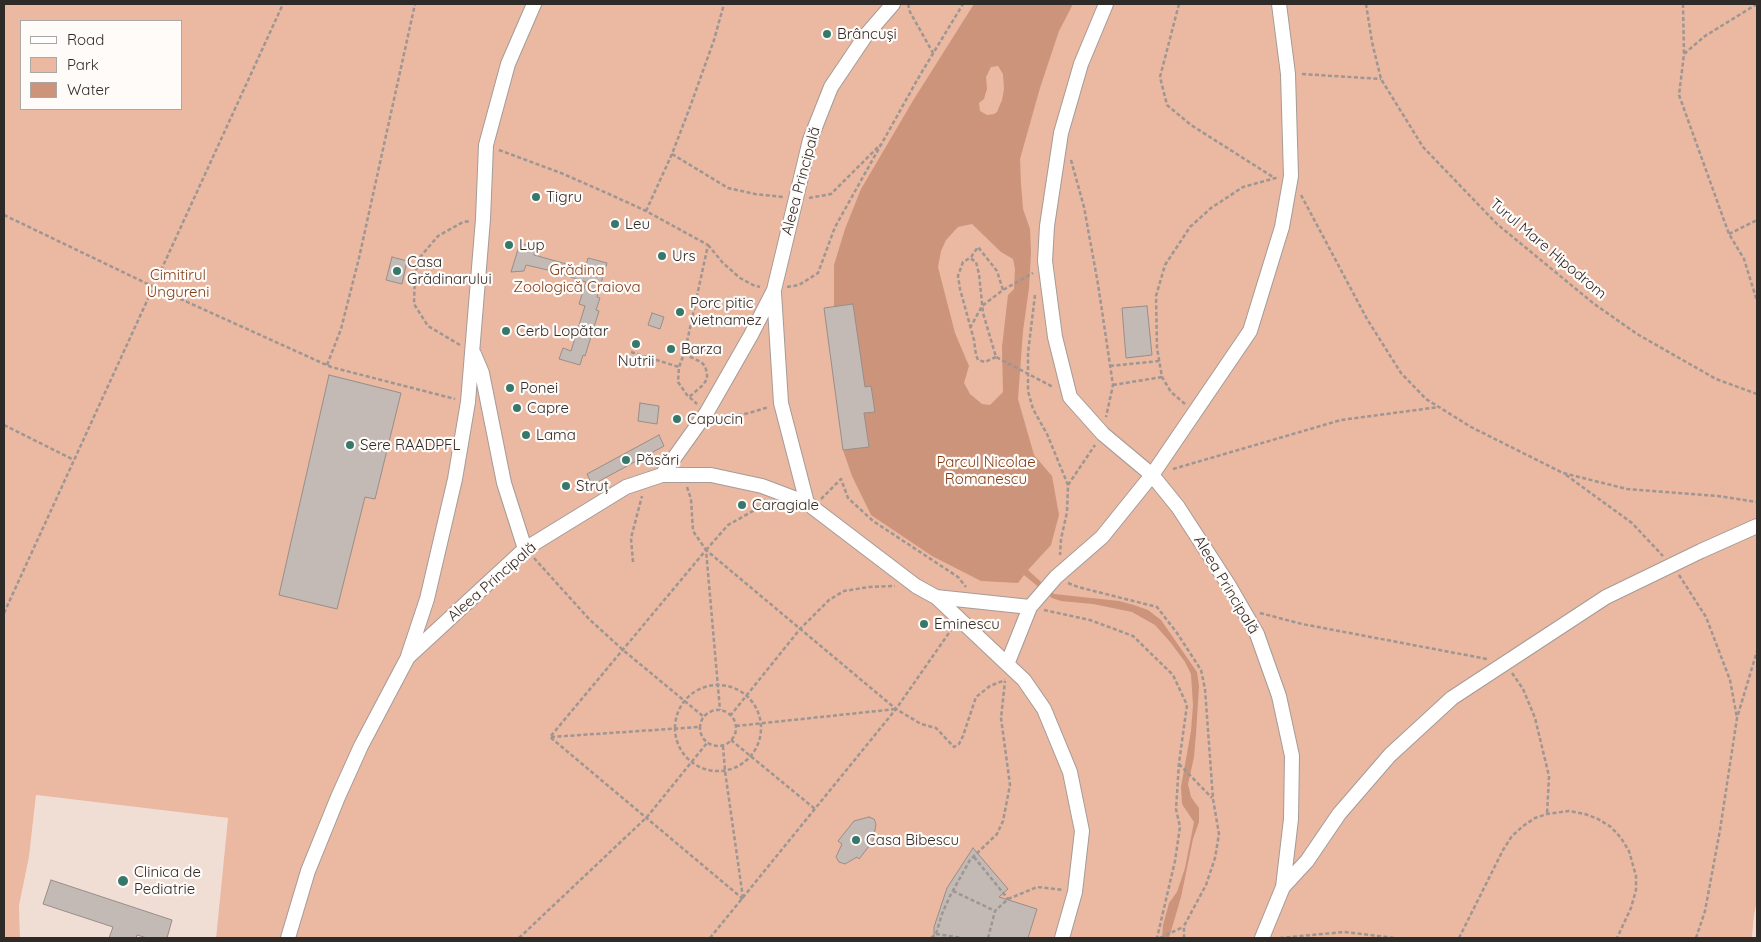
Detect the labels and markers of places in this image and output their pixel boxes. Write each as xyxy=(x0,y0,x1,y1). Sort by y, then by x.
place label: Brâncuși xyxy=(837,25,897,43)
marker: Brâncuși xyxy=(821,28,833,40)
place label: Tigru xyxy=(546,188,582,206)
marker: Tigru xyxy=(530,191,542,203)
place label: Leu xyxy=(625,215,650,233)
marker: Leu xyxy=(609,218,621,230)
place label: Lup xyxy=(519,236,545,254)
marker: Lup xyxy=(503,239,515,251)
place label: Urs xyxy=(672,247,696,265)
marker: Urs xyxy=(656,250,668,262)
place label: Casa Grădinarului xyxy=(407,253,492,288)
marker: Casa Grădinarului xyxy=(391,265,403,277)
place label: Porc pitic vietnamez xyxy=(690,294,762,329)
marker: Porc pitic vietnamez xyxy=(674,306,686,318)
place label: Cerb Lopătar xyxy=(516,322,608,340)
marker: Cerb Lopătar xyxy=(500,325,512,337)
marker: Nutrii xyxy=(630,338,642,350)
place label: Barza xyxy=(681,340,722,358)
marker: Barza xyxy=(665,343,677,355)
place label: Nutrii xyxy=(618,352,654,370)
place label: Ponei xyxy=(520,379,558,397)
marker: Ponei xyxy=(504,382,516,394)
place label: Capre xyxy=(527,399,569,417)
marker: Capre xyxy=(511,402,523,414)
place label: Capucin xyxy=(687,410,743,428)
marker: Capucin xyxy=(671,413,683,425)
place label: Lama xyxy=(536,426,576,444)
marker: Lama xyxy=(520,429,532,441)
place label: Sere RAADPFL xyxy=(360,436,461,454)
marker: Sere RAADPFL xyxy=(344,439,356,451)
place label: Păsări xyxy=(636,451,679,469)
marker: Păsări xyxy=(620,454,632,466)
place label: Struț xyxy=(576,477,609,495)
marker: Struț xyxy=(560,480,572,492)
place label: Caragiale xyxy=(752,496,819,514)
marker: Caragiale xyxy=(736,499,748,511)
place label: Eminescu xyxy=(934,615,1000,633)
marker: Eminescu xyxy=(918,618,930,630)
place label: Casa Bibescu xyxy=(866,831,959,849)
marker: Casa Bibescu xyxy=(850,834,862,846)
place label: Clinica de Pediatrie xyxy=(134,863,201,898)
marker: Clinica de Pediatrie xyxy=(116,874,130,888)

